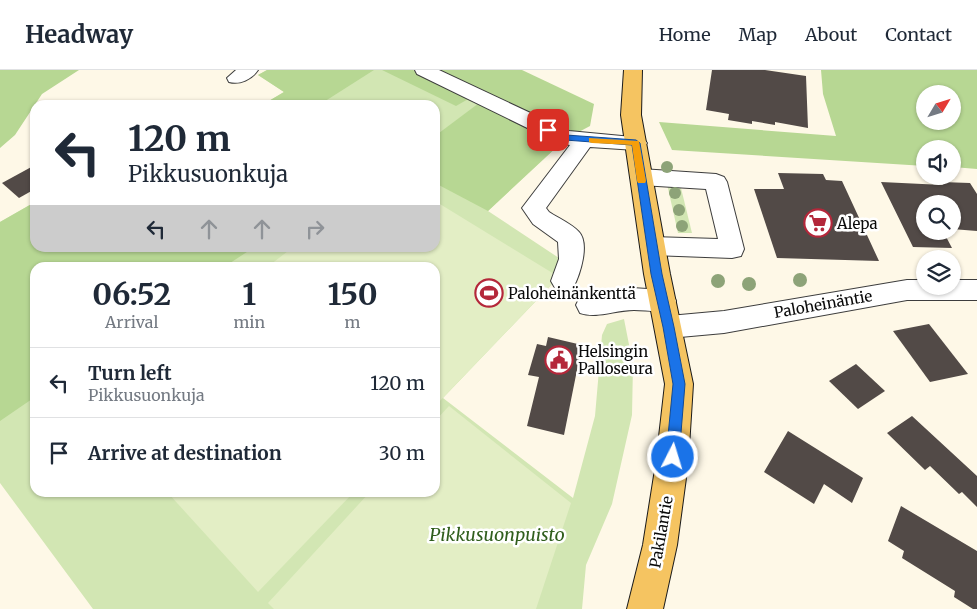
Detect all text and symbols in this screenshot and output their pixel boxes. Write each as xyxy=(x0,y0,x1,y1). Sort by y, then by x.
text: Headway xyxy=(25,19,133,50)
text: Home xyxy=(659,23,711,46)
text: Map xyxy=(739,23,777,46)
text: About xyxy=(805,23,857,46)
text: Contact xyxy=(885,23,952,46)
north arrow xyxy=(916,85,961,130)
map controls xyxy=(916,85,961,295)
pin xyxy=(527,109,569,151)
icon: arrive xyxy=(534,116,562,144)
text: 120 m xyxy=(128,117,231,161)
icon: left xyxy=(45,120,110,185)
button: sound xyxy=(916,140,961,185)
text: Pikkusuonkuja xyxy=(128,160,288,188)
button: search xyxy=(916,195,961,240)
supermarket icon: Alepa xyxy=(803,208,833,238)
place label: Alepa xyxy=(836,214,878,233)
icon: left xyxy=(142,215,170,243)
icon: ahead xyxy=(195,215,223,243)
icon: ahead xyxy=(248,215,276,243)
icon: right xyxy=(301,215,329,243)
button: layers xyxy=(916,250,961,295)
text: 06:52 xyxy=(92,275,171,313)
text: 1 xyxy=(242,275,256,313)
text: 150 xyxy=(327,275,378,313)
sports icon: Paloheinänkenttä xyxy=(474,278,504,308)
place label: Paloheinänkenttä xyxy=(508,284,636,303)
street label: Paloheinäntie xyxy=(772,286,874,322)
text: Arrival xyxy=(105,312,158,332)
text: min xyxy=(233,312,265,332)
text: m xyxy=(345,312,361,332)
place label: Helsingin Palloseura xyxy=(578,342,653,378)
public building icon: Helsingin Palloseura xyxy=(544,345,574,375)
text: Turn left xyxy=(88,361,172,385)
icon: left xyxy=(45,369,73,397)
text: 120 m xyxy=(370,371,425,395)
text: Pikkusuonkuja xyxy=(88,385,204,405)
position arrow xyxy=(646,430,698,482)
icon: arrive xyxy=(45,439,73,467)
text: Arrive at destination xyxy=(88,441,282,465)
text: 30 m xyxy=(379,441,425,465)
street label: Pakilantie xyxy=(645,494,677,570)
park label: Pikkusuonpuisto xyxy=(429,523,565,546)

